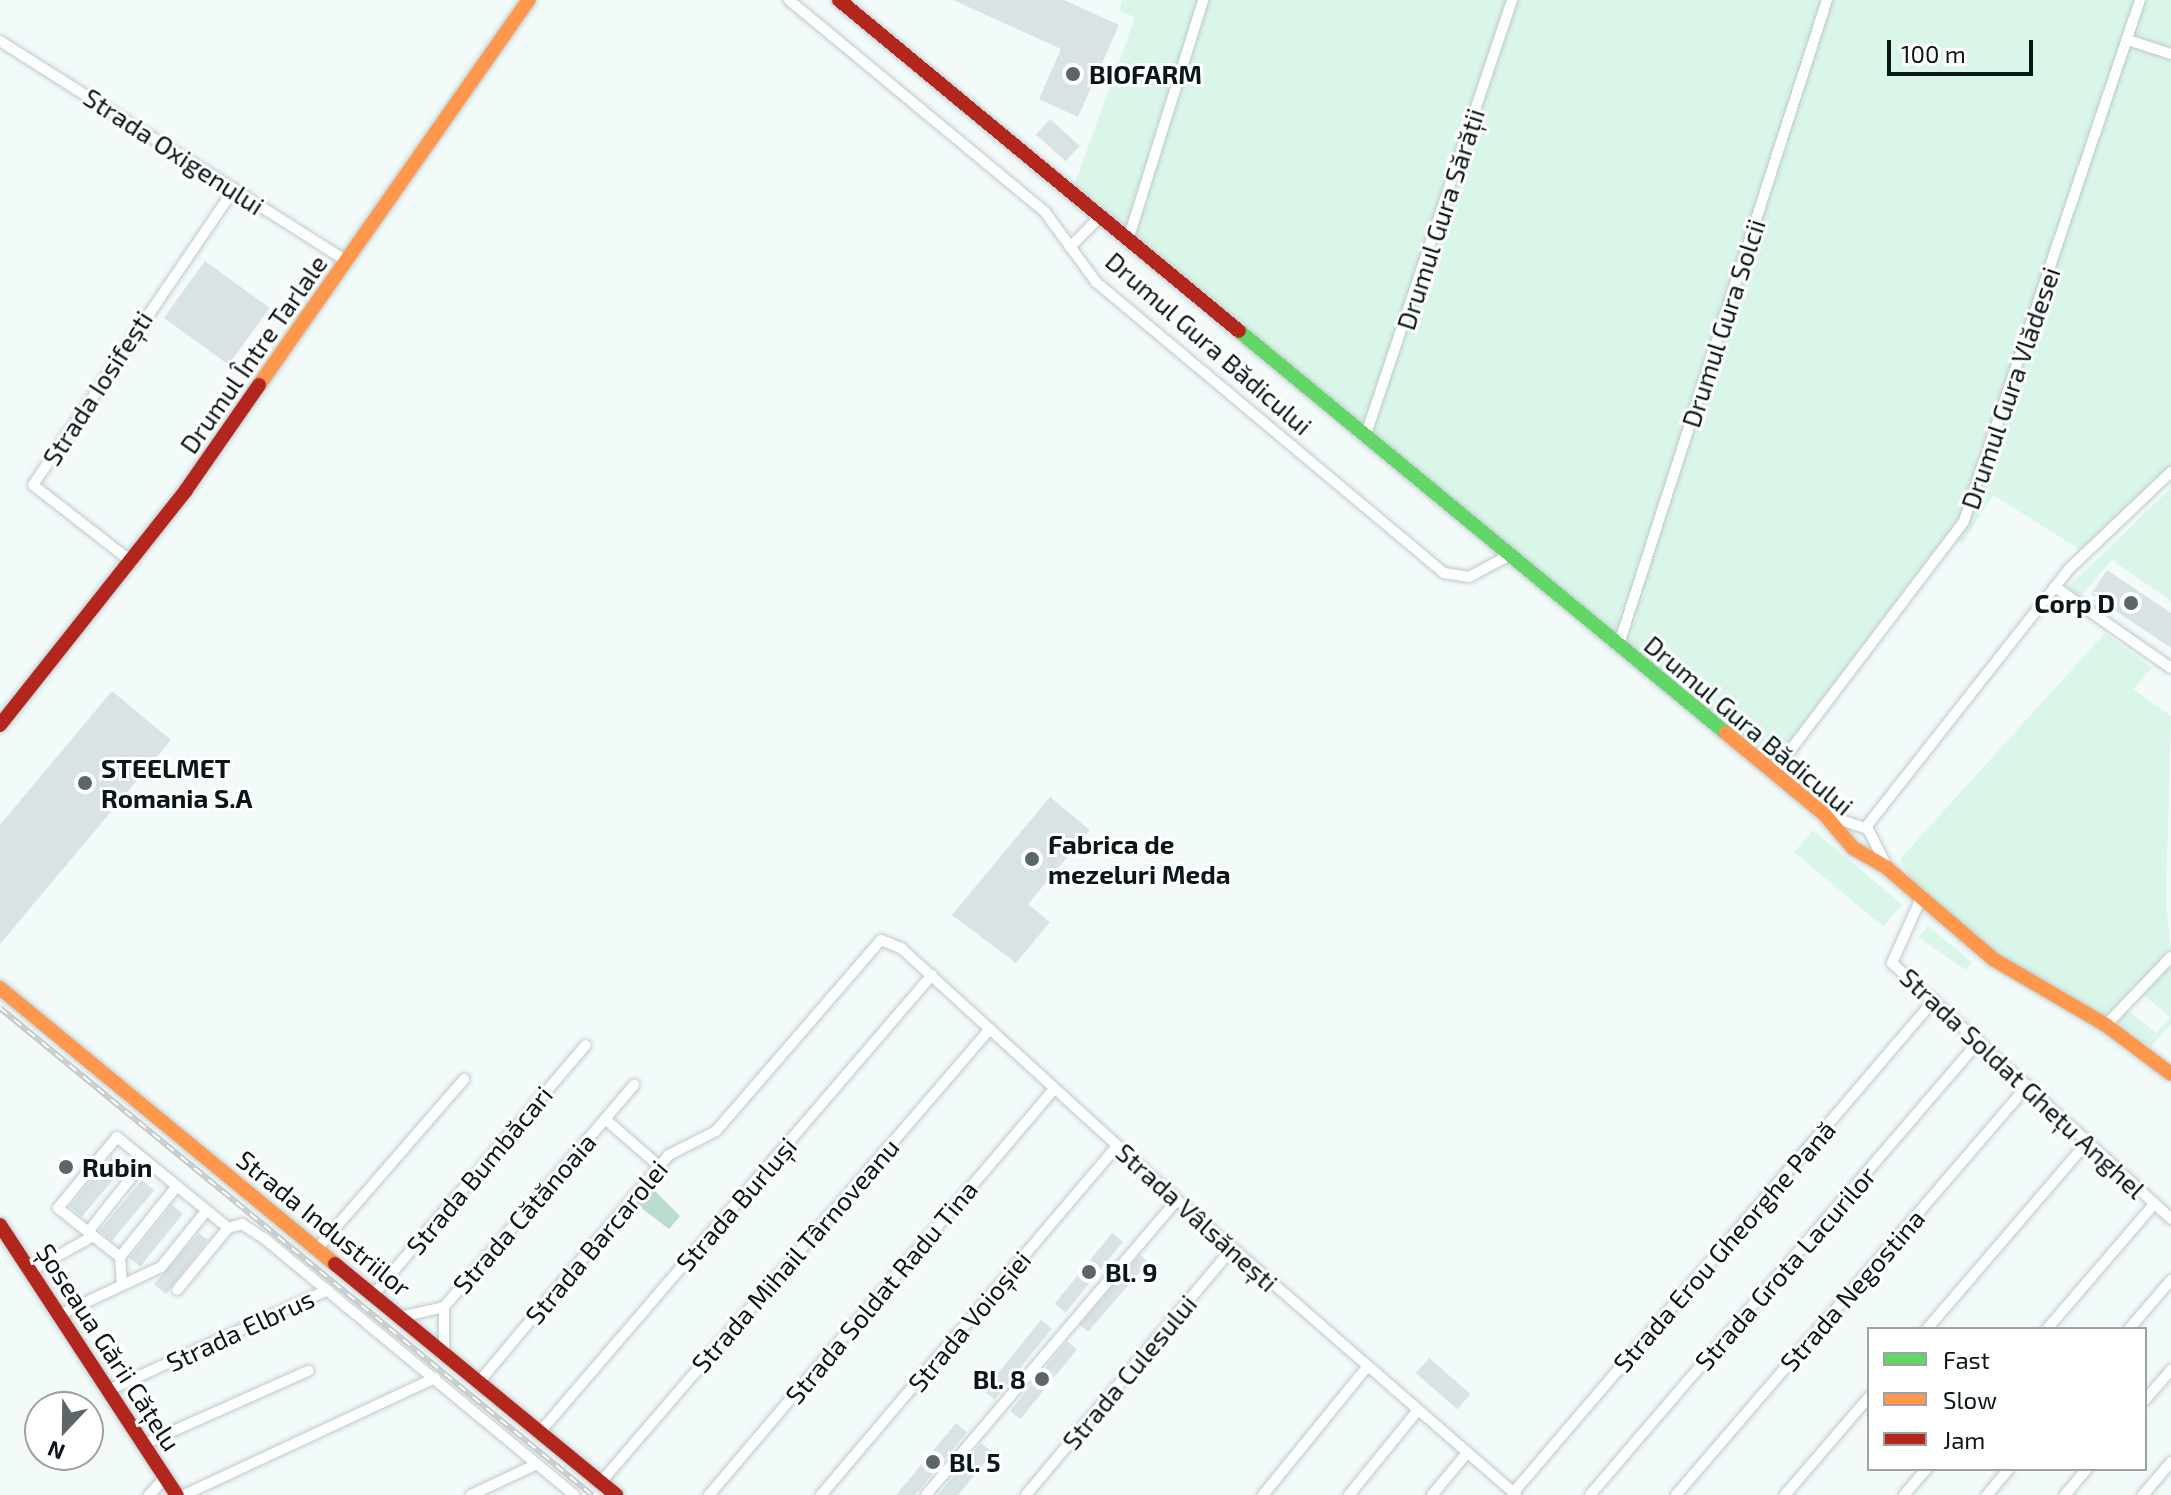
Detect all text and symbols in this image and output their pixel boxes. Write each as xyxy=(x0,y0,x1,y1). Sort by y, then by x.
scale bar xyxy=(1891,24,2037,74)
text: 100 m xyxy=(1901,39,1966,68)
place label: BIOFARM xyxy=(1089,58,1202,90)
marker: BIOFARM xyxy=(1064,65,1082,83)
street label: Strada Oxigenului xyxy=(78,81,270,221)
street label: Drumul Gura Sărății xyxy=(1389,104,1491,334)
street label: Drumul Gura Solcii xyxy=(1674,215,1772,431)
street label: Drumul Gura Bădicului xyxy=(1099,245,1319,441)
street label: Drumul Între Tarlale xyxy=(172,248,334,460)
street label: Drumul Gura Vlădesei xyxy=(1954,262,2066,514)
street label: Strada Iosifești xyxy=(35,305,159,471)
place label: Corp D xyxy=(2034,587,2115,619)
marker: Corp D xyxy=(2122,594,2140,612)
street label: Drumul Gura Bădicului xyxy=(1638,628,1860,822)
place label: STEELMET Romania S.A xyxy=(101,752,253,814)
marker: STEELMET Romania S.A xyxy=(76,774,94,792)
place label: Fabrica de mezeluri Meda xyxy=(1048,828,1230,890)
marker: Fabrica de mezeluri Meda xyxy=(1023,850,1041,868)
street label: Strada Soldat Ghețu Anghel xyxy=(1894,961,2152,1205)
street label: Strada Bumbăcari xyxy=(399,1079,559,1261)
street label: Strada Erou Gheorghe Pană xyxy=(1606,1114,1842,1378)
street label: Strada Cătănoaia xyxy=(446,1126,602,1300)
street label: Strada Burluși xyxy=(669,1131,803,1277)
street label: Strada Mihail Târnoveanu xyxy=(684,1131,906,1379)
street label: Strada Vâlsănești xyxy=(1110,1136,1284,1298)
street label: Strada Industriilor xyxy=(231,1143,417,1303)
place label: Rubin xyxy=(82,1151,152,1183)
street label: Strada Barcarolei xyxy=(518,1154,674,1330)
marker: Rubin xyxy=(57,1158,75,1176)
street label: Strada Grota Lacurilor xyxy=(1688,1160,1882,1376)
street label: Strada Soldat Radu Tina xyxy=(778,1174,984,1410)
street label: Strada Negostina xyxy=(1773,1203,1931,1377)
street label: Șoseaua Gării Cățelu xyxy=(30,1237,188,1457)
street label: Strada Voioșiei xyxy=(901,1244,1037,1398)
place label: Bl. 9 xyxy=(1105,1256,1157,1288)
marker: Bl. 9 xyxy=(1080,1263,1098,1281)
street label: Strada Elbrus xyxy=(161,1282,319,1378)
street label: Strada Culesului xyxy=(1055,1288,1203,1456)
legend xyxy=(1867,1327,2147,1471)
text: Fast xyxy=(1943,1345,1990,1374)
place label: Bl. 8 xyxy=(973,1363,1026,1395)
marker: Bl. 8 xyxy=(1033,1370,1051,1388)
text: Slow xyxy=(1943,1385,1997,1414)
north arrow xyxy=(24,1391,104,1471)
text: Jam xyxy=(1943,1425,1985,1454)
text: N xyxy=(44,1436,68,1466)
place label: Bl. 5 xyxy=(949,1446,1000,1478)
marker: Bl. 5 xyxy=(924,1453,942,1471)

